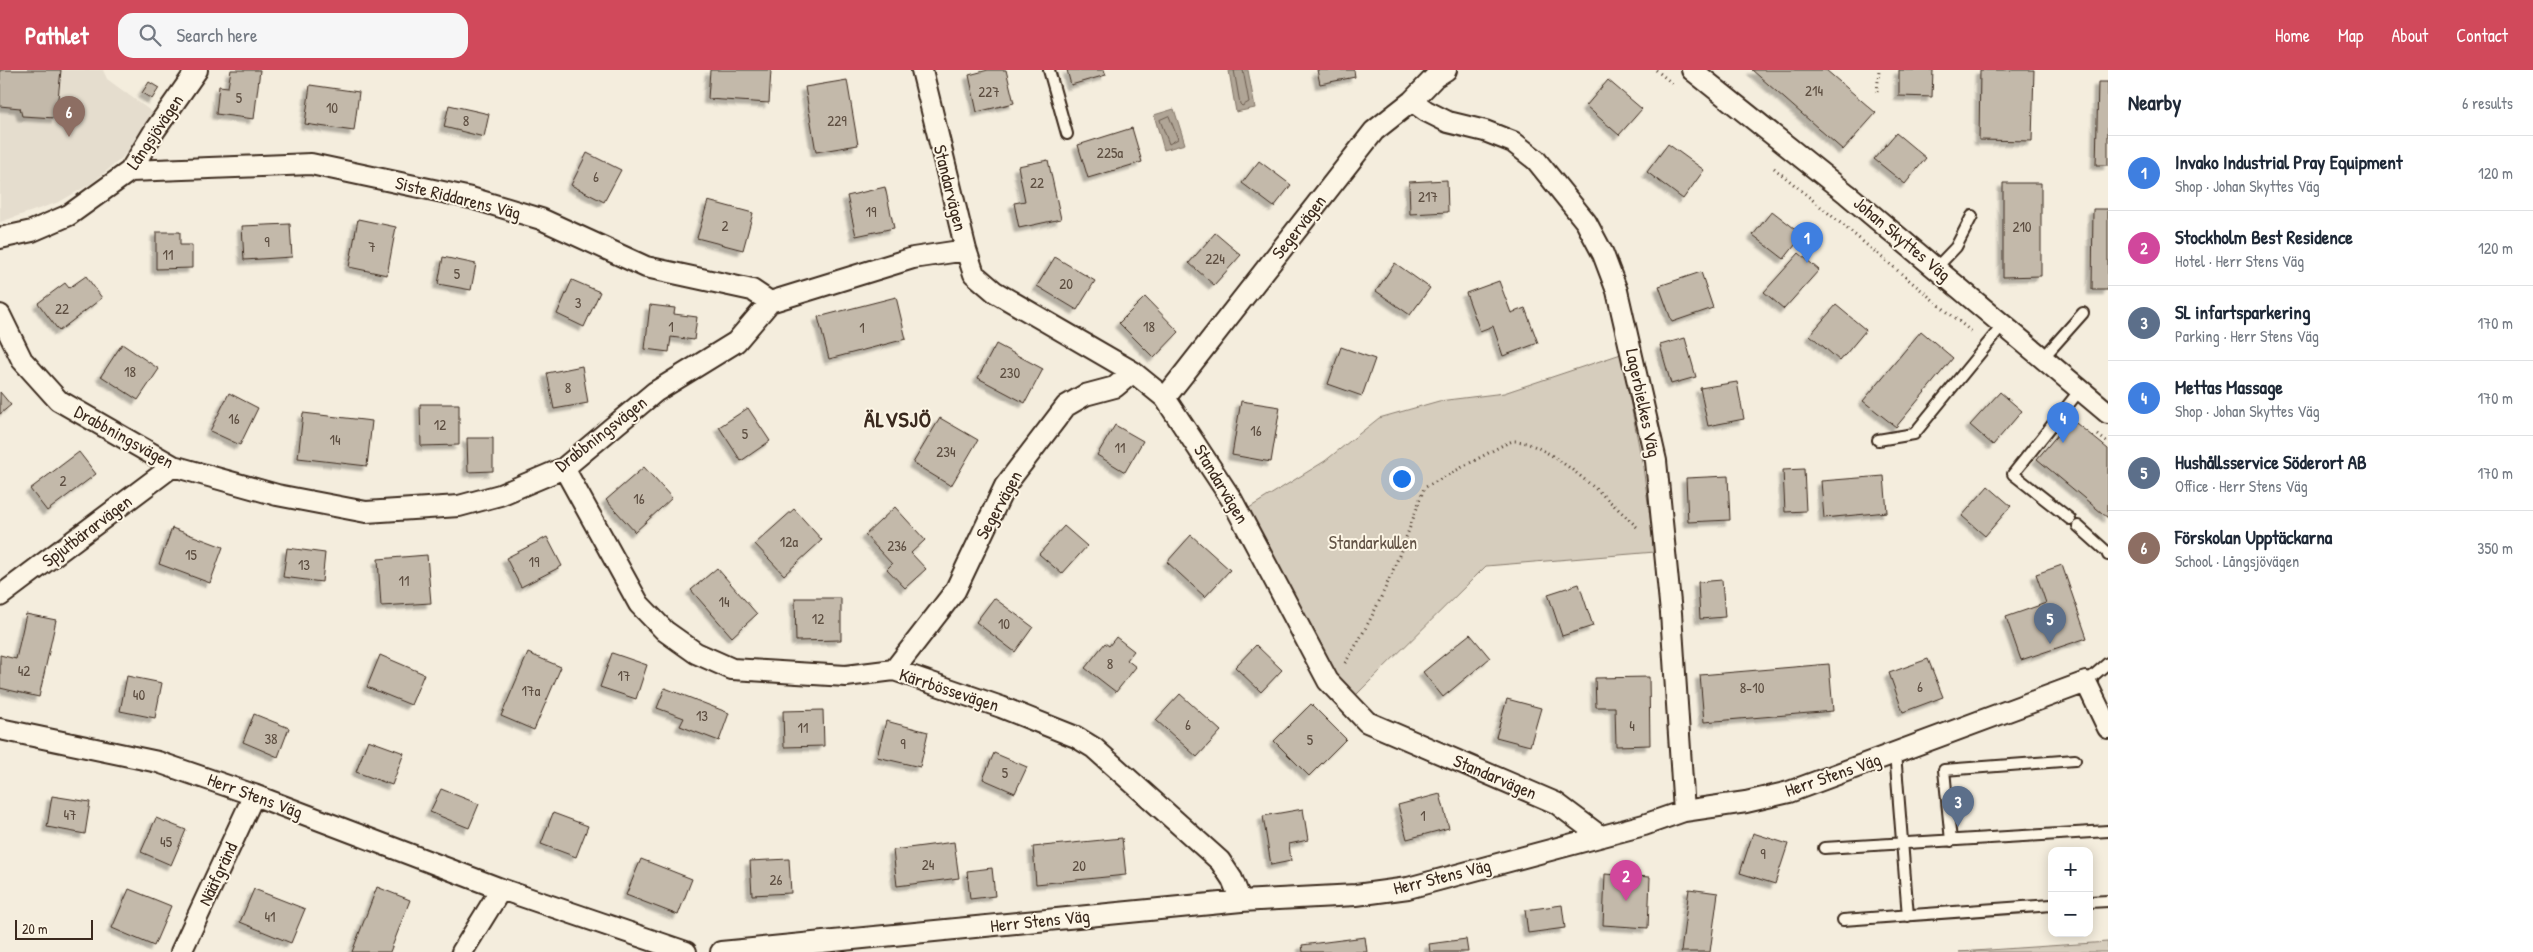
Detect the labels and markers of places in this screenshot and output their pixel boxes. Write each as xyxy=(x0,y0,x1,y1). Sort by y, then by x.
pin: 6 xyxy=(53,96,85,137)
pin: 1 xyxy=(1791,222,1823,263)
pin: 4 xyxy=(2047,402,2079,443)
pin: 5 xyxy=(2034,603,2066,644)
pin: 3 xyxy=(1942,786,1974,827)
pin: 2 xyxy=(1610,860,1642,901)

